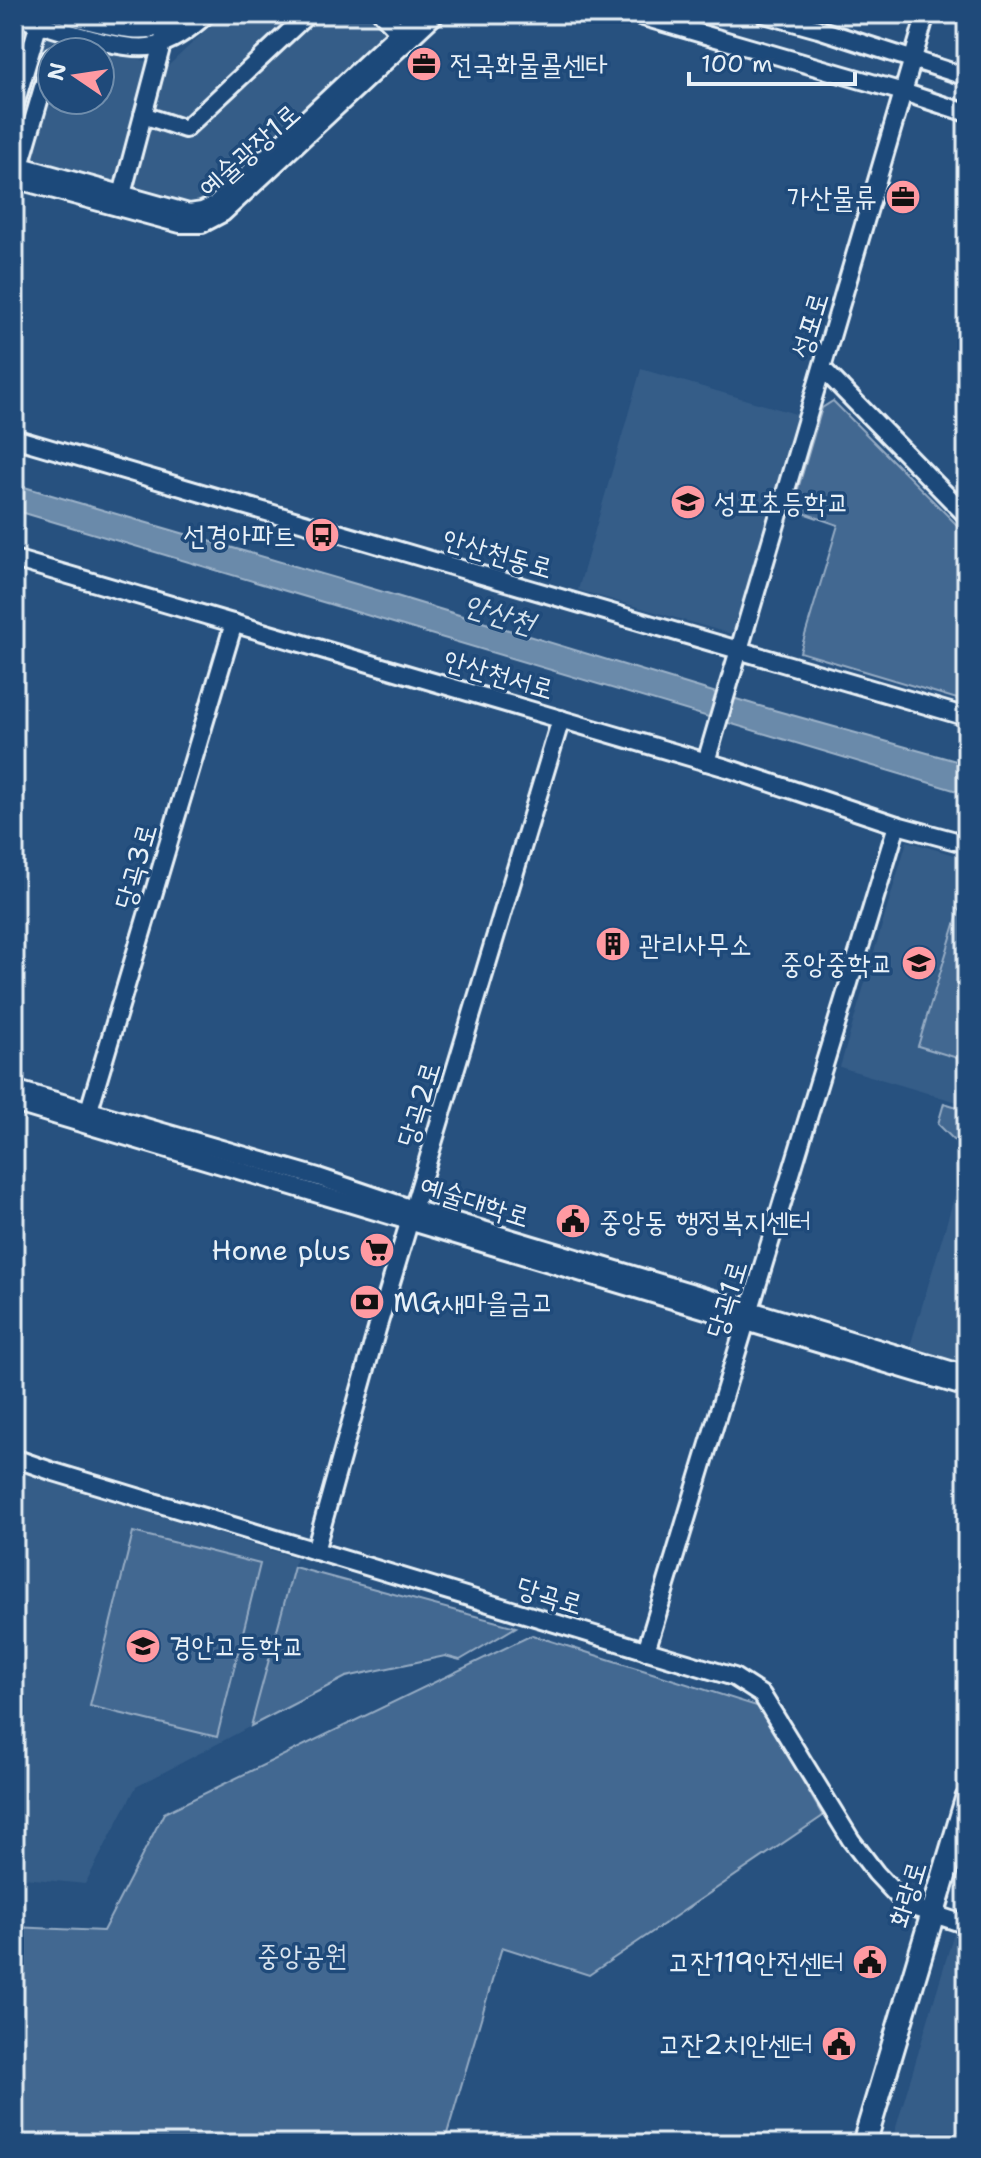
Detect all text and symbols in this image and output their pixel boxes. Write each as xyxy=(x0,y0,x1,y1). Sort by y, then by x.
north arrow xyxy=(36,36,116,116)
scale bar xyxy=(689,36,855,86)
office icon: 전국화물콜센타 xyxy=(405,45,443,83)
place label: 전국화물콜센타 xyxy=(450,45,608,83)
text: 100 m xyxy=(701,48,773,80)
text: N xyxy=(41,60,73,83)
street label: 예술광장1로 xyxy=(190,94,308,206)
place label: 가산물류 xyxy=(787,178,877,216)
office icon: 가산물류 xyxy=(884,178,922,216)
street label: 성포로 xyxy=(781,287,837,363)
school or university icon: 성포초등학교 xyxy=(669,483,707,521)
place label: 성포초등학교 xyxy=(714,483,849,521)
place label: 선경아파트 xyxy=(183,516,296,554)
bus stop icon: 선경아파트 xyxy=(303,516,341,554)
street label: 안산천동로 xyxy=(439,519,557,587)
water label: 안산천 xyxy=(459,583,543,645)
street label: 안산천서로 xyxy=(440,640,558,708)
street label: 당곡3로 xyxy=(105,819,165,913)
building icon: 관리사무소 xyxy=(594,925,632,963)
place label: 관리사무소 xyxy=(639,925,752,963)
place label: 중앙중학교 xyxy=(780,944,893,982)
school or university icon: 중앙중학교 xyxy=(900,944,938,982)
street label: 당곡2로 xyxy=(387,1057,449,1151)
street label: 예술대학로 xyxy=(416,1166,534,1236)
public building icon: 중앙동 행정복지센터 xyxy=(554,1202,592,1240)
place label: 중앙동 행정복지센터 xyxy=(599,1202,811,1240)
place label: Home plus xyxy=(211,1231,351,1269)
supermarket icon: Home plus xyxy=(358,1231,396,1269)
street label: 당곡1로 xyxy=(696,1256,756,1342)
bank icon: MG새마을금고 xyxy=(348,1283,386,1321)
place label: MG새마을금고 xyxy=(393,1283,554,1321)
street label: 당곡로 xyxy=(512,1567,588,1623)
school or university icon: 경안고등학교 xyxy=(124,1627,162,1665)
place label: 경안고등학교 xyxy=(169,1627,304,1665)
street label: 화랑로 xyxy=(879,1856,935,1932)
park label: 중앙공원 xyxy=(257,1936,347,1974)
place label: 고잔119안전센터 xyxy=(668,1943,844,1981)
public building icon: 고잔119안전센터 xyxy=(851,1943,889,1981)
place label: 고잔2치안센터 xyxy=(658,2025,813,2063)
public building icon: 고잔2치안센터 xyxy=(820,2025,858,2063)

